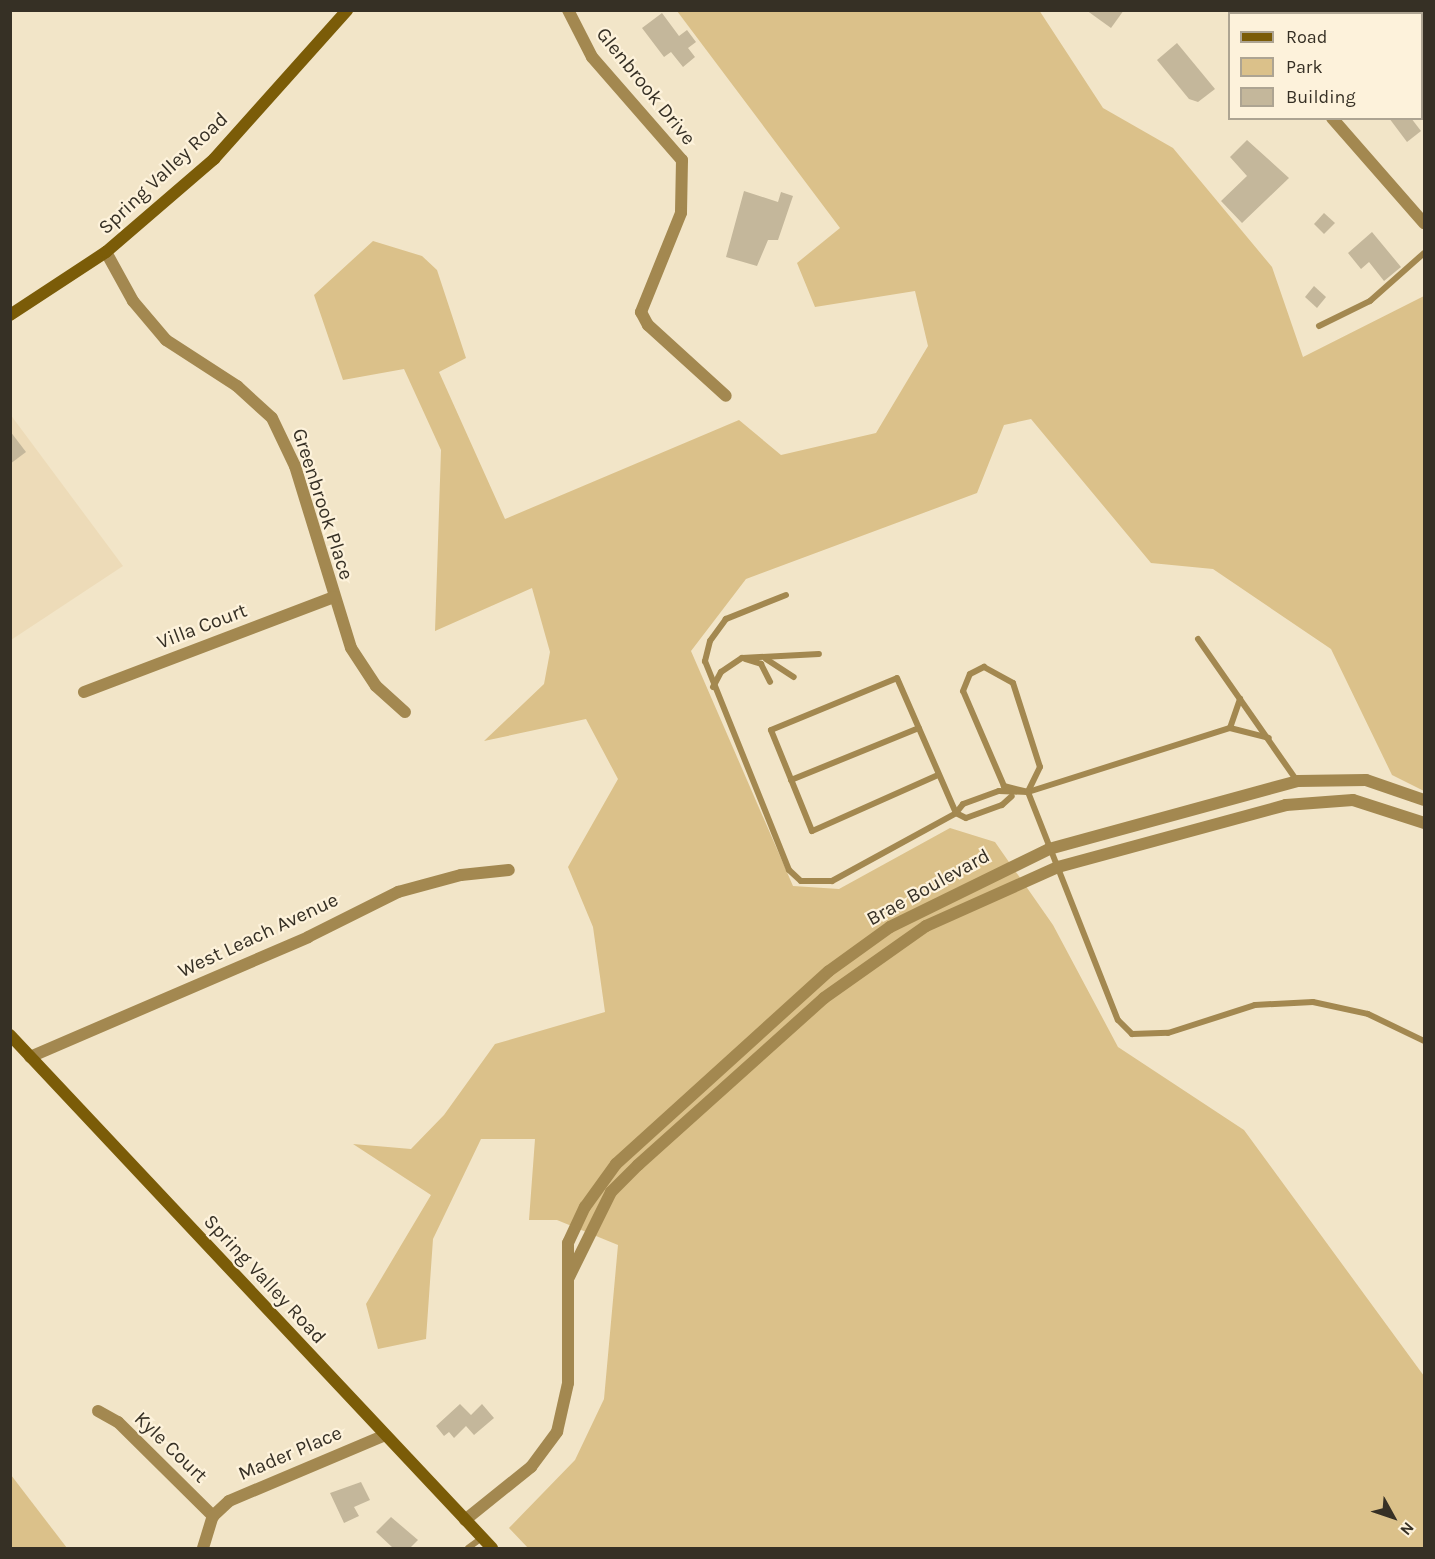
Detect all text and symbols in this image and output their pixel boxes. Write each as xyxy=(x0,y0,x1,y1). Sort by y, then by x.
legend xyxy=(1228,12,1423,120)
street label: Glenbrook Drive xyxy=(591,22,701,150)
text: Road xyxy=(1286,26,1327,48)
text: Park xyxy=(1286,56,1323,78)
text: Building xyxy=(1286,86,1356,108)
street label: Spring Valley Road xyxy=(93,107,233,239)
street label: Greenbrook Place xyxy=(287,425,359,583)
street label: Villa Court xyxy=(154,598,250,654)
street label: Brae Boulevard xyxy=(862,843,994,931)
street label: West Leach Avenue xyxy=(174,887,342,983)
street label: Spring Valley Road xyxy=(199,1209,331,1349)
street label: Kyle Court xyxy=(130,1406,212,1488)
street label: Mader Place xyxy=(235,1420,345,1486)
north arrow xyxy=(1363,1487,1423,1547)
text: N xyxy=(1396,1518,1418,1539)

